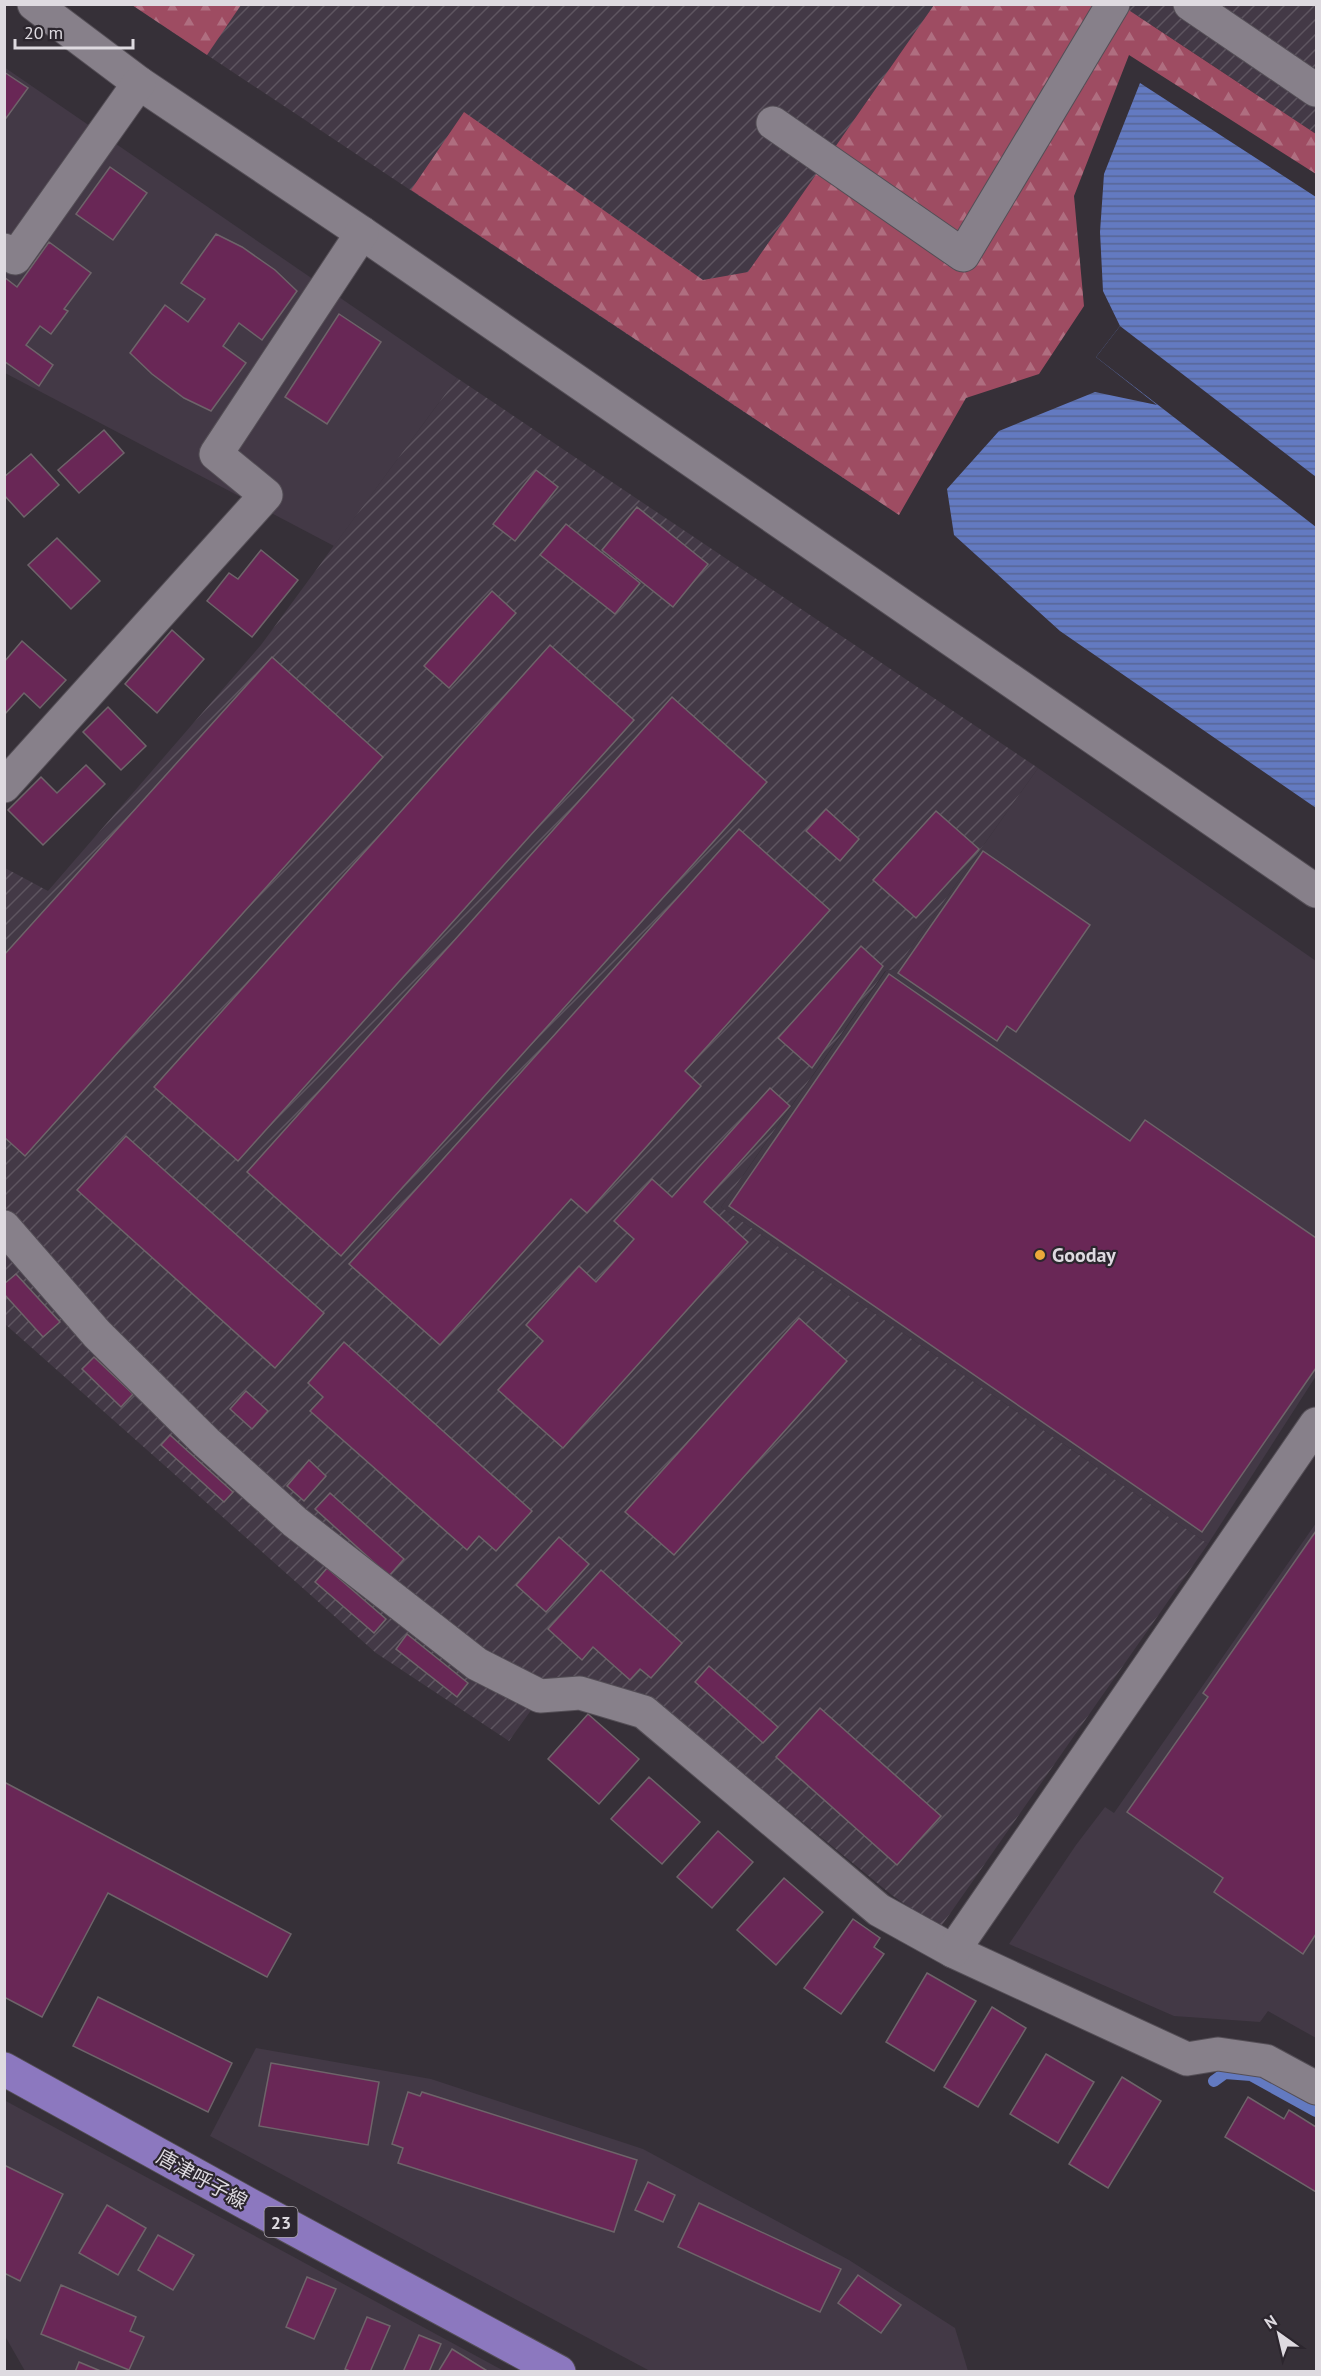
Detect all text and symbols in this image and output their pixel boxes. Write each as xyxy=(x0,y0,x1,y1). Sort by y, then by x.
scale bar xyxy=(15,12,134,50)
text: 20 m xyxy=(24,21,63,44)
place label: Gooday xyxy=(1052,1242,1116,1268)
marker: Gooday xyxy=(1033,1248,1047,1262)
street label: 唐津呼子線 xyxy=(152,2143,252,2215)
road number: 23 xyxy=(264,2207,298,2237)
north arrow xyxy=(1249,2304,1309,2364)
text: N xyxy=(1261,2310,1281,2333)

